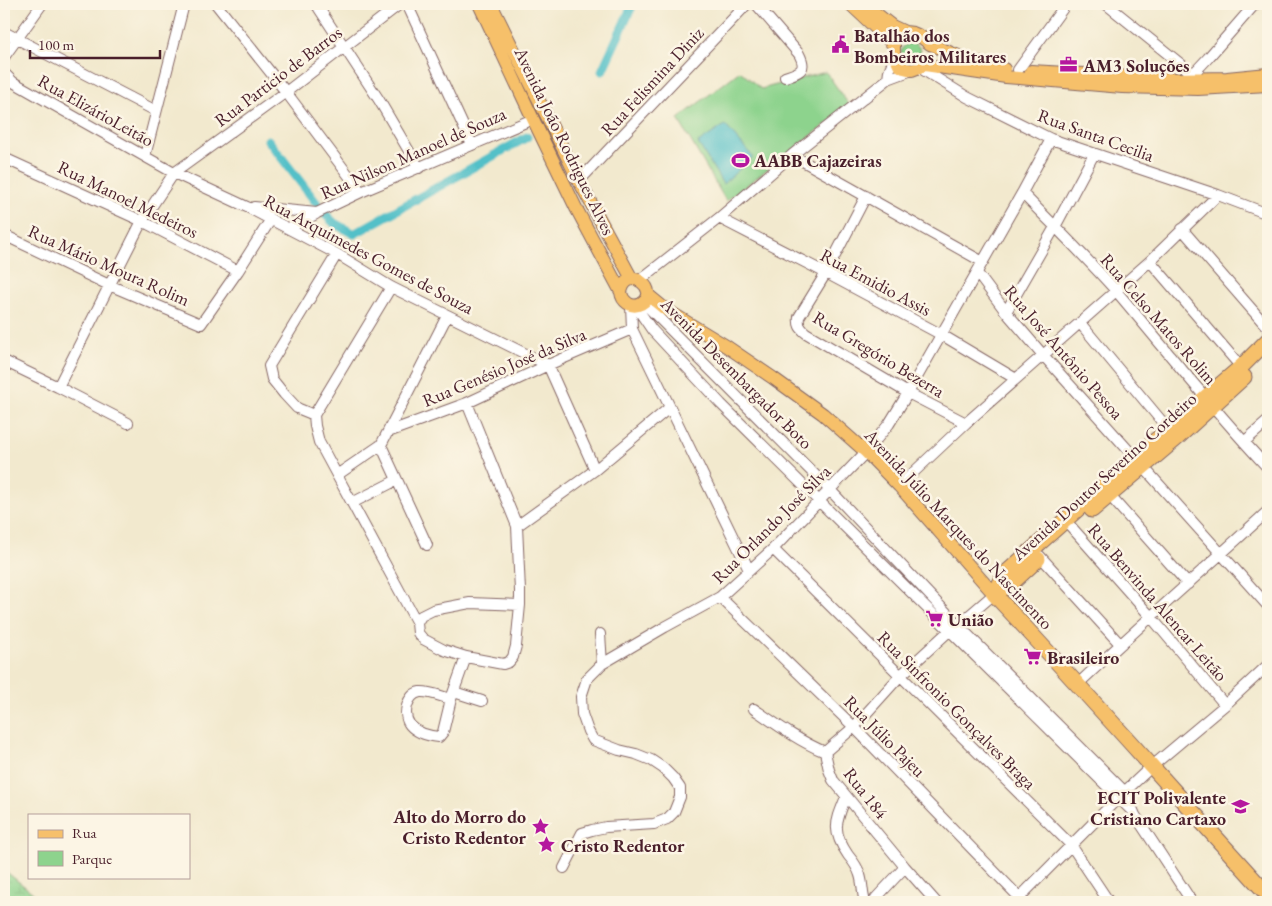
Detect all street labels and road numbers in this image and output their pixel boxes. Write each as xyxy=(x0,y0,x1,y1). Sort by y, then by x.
street label: Rua Particio de Barros xyxy=(210,20,347,131)
street label: Rua Felismina Diniz xyxy=(596,22,709,140)
street label: Avenida João Rodrigues Alves xyxy=(509,43,621,239)
street label: Rua ElizárioLeitão xyxy=(34,69,158,151)
street label: Rua Nilson Manoel de Souza xyxy=(317,101,510,204)
street label: Rua Santa Cecilia xyxy=(1035,103,1158,167)
street label: Rua Manoel Medeiros xyxy=(54,155,202,243)
street label: Rua Arquimedes Gomes de Souza xyxy=(260,189,479,320)
street label: Rua Mário Moura Rolim xyxy=(25,219,193,311)
street label: Rua Emidio Assis xyxy=(817,243,935,321)
street label: Rua Celso Matos Rolim xyxy=(1096,249,1222,389)
street label: Rua José Antônio Pessoa xyxy=(999,280,1129,425)
street label: Avenida Desembargador Boto xyxy=(655,291,818,454)
street label: Rua Gregório Bezerra xyxy=(809,306,950,403)
street label: Rua Genésio José da Silva xyxy=(419,322,590,412)
street label: Avenida Doutor Severino Cordeiro xyxy=(1006,387,1201,566)
street label: Avenida Júlio Marques do Nascimento xyxy=(859,423,1058,634)
street label: Rua Orlando José Silva xyxy=(707,459,836,588)
street label: Rua Benvinda Alencar Leitão xyxy=(1083,518,1233,686)
street label: Rua Sinfronio Gonçalves Braga xyxy=(873,626,1042,795)
street label: Rua Júlio Pajeu xyxy=(839,690,931,782)
street label: Rua 184 xyxy=(839,763,893,824)

